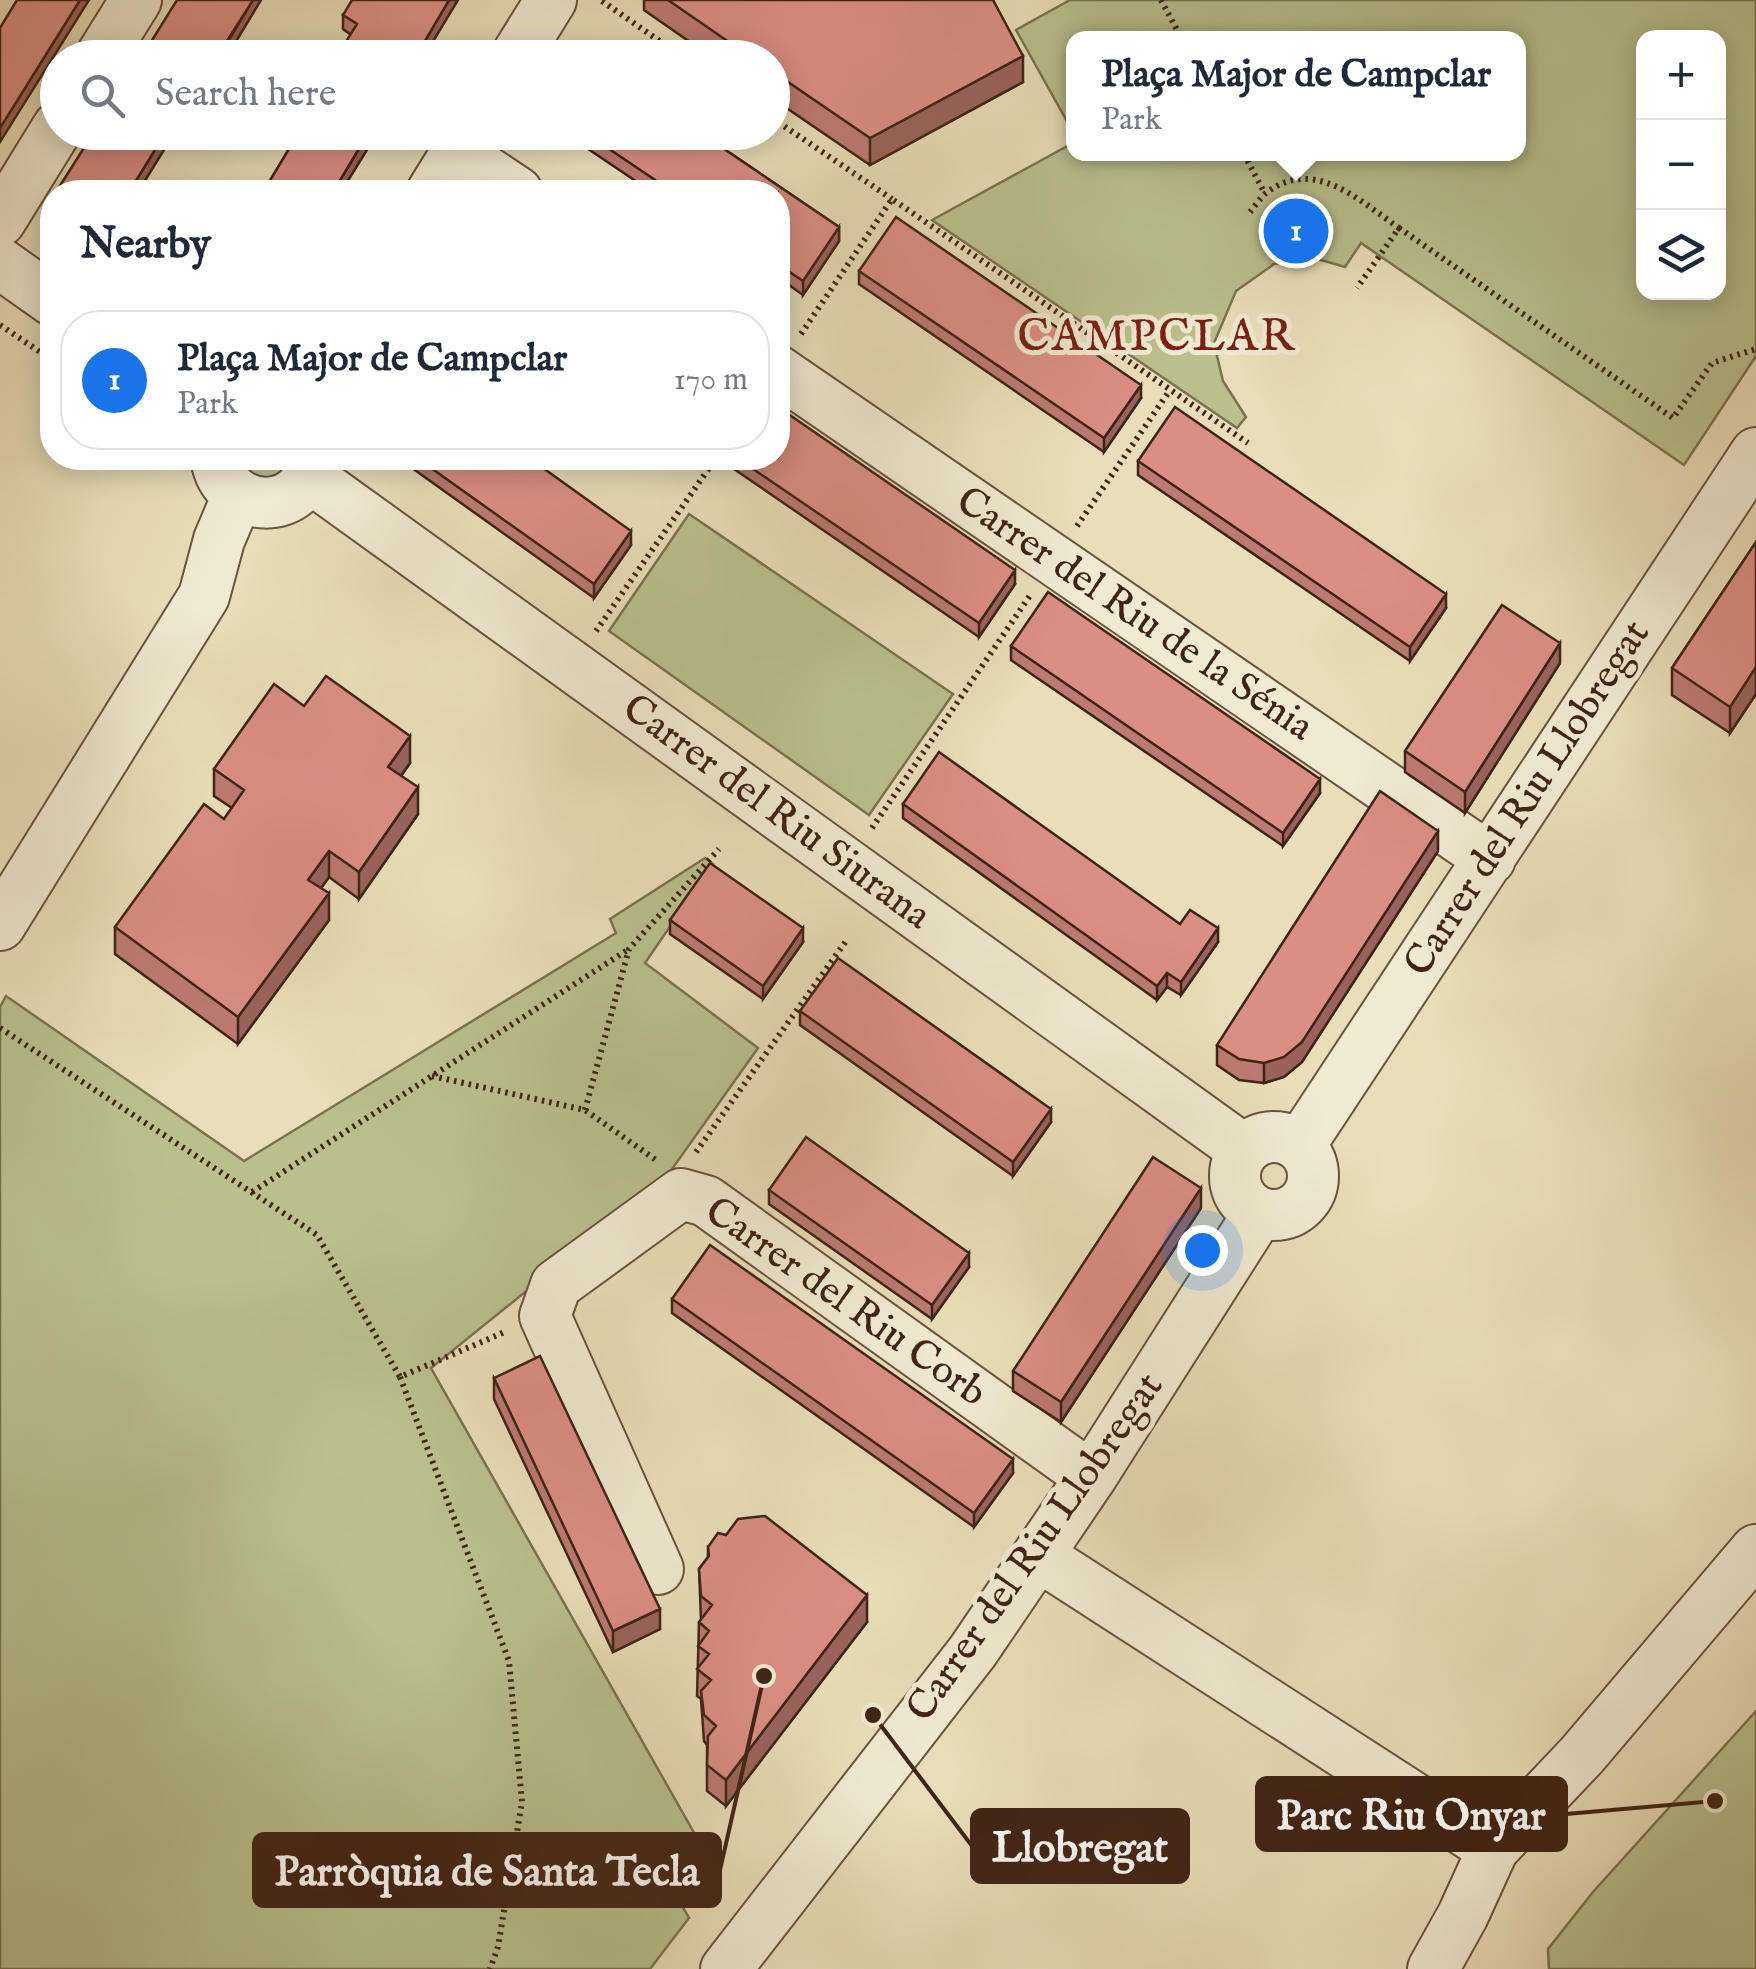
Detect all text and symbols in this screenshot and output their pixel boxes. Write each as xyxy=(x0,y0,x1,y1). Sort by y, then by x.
map controls xyxy=(1636,30,1726,300)
button: + xyxy=(1636,30,1726,120)
popup xyxy=(1066,31,1526,161)
search box xyxy=(40,40,790,150)
text: Plaça Major de Campclar xyxy=(1101,52,1491,100)
icon: search xyxy=(75,68,130,123)
text: Search here xyxy=(155,71,336,119)
text: Park xyxy=(1101,100,1162,141)
button: − xyxy=(1636,120,1726,210)
pin: 1 xyxy=(1264,194,1328,268)
button: layers xyxy=(1636,210,1726,300)
text: Nearby xyxy=(80,219,211,272)
district label: CAMPCLAR xyxy=(1017,309,1297,366)
text: Plaça Major de Campclar xyxy=(177,336,567,384)
text: 1 xyxy=(109,360,120,401)
text: 170 m xyxy=(674,360,748,401)
text: Park xyxy=(177,384,238,425)
street label: Carrer del Riu de la Sénia xyxy=(946,476,1323,754)
street label: Carrer del Riu Llobregat xyxy=(1394,611,1662,987)
street label: Carrer del Riu Siurana xyxy=(612,684,941,942)
street label: Carrer del Riu Corb xyxy=(694,1187,996,1419)
your location xyxy=(1177,1225,1228,1276)
street label: Carrer del Riu Llobregat xyxy=(896,1364,1176,1732)
callout: Parc Riu Onyar xyxy=(1257,1778,1566,1850)
text: Parc Riu Onyar xyxy=(1276,1791,1546,1844)
callout: Llobregat xyxy=(972,1810,1188,1882)
text: Llobregat xyxy=(992,1823,1169,1876)
callout: Parròquia de Santa Tecla xyxy=(254,1834,720,1906)
text: Parròquia de Santa Tecla xyxy=(274,1847,700,1900)

